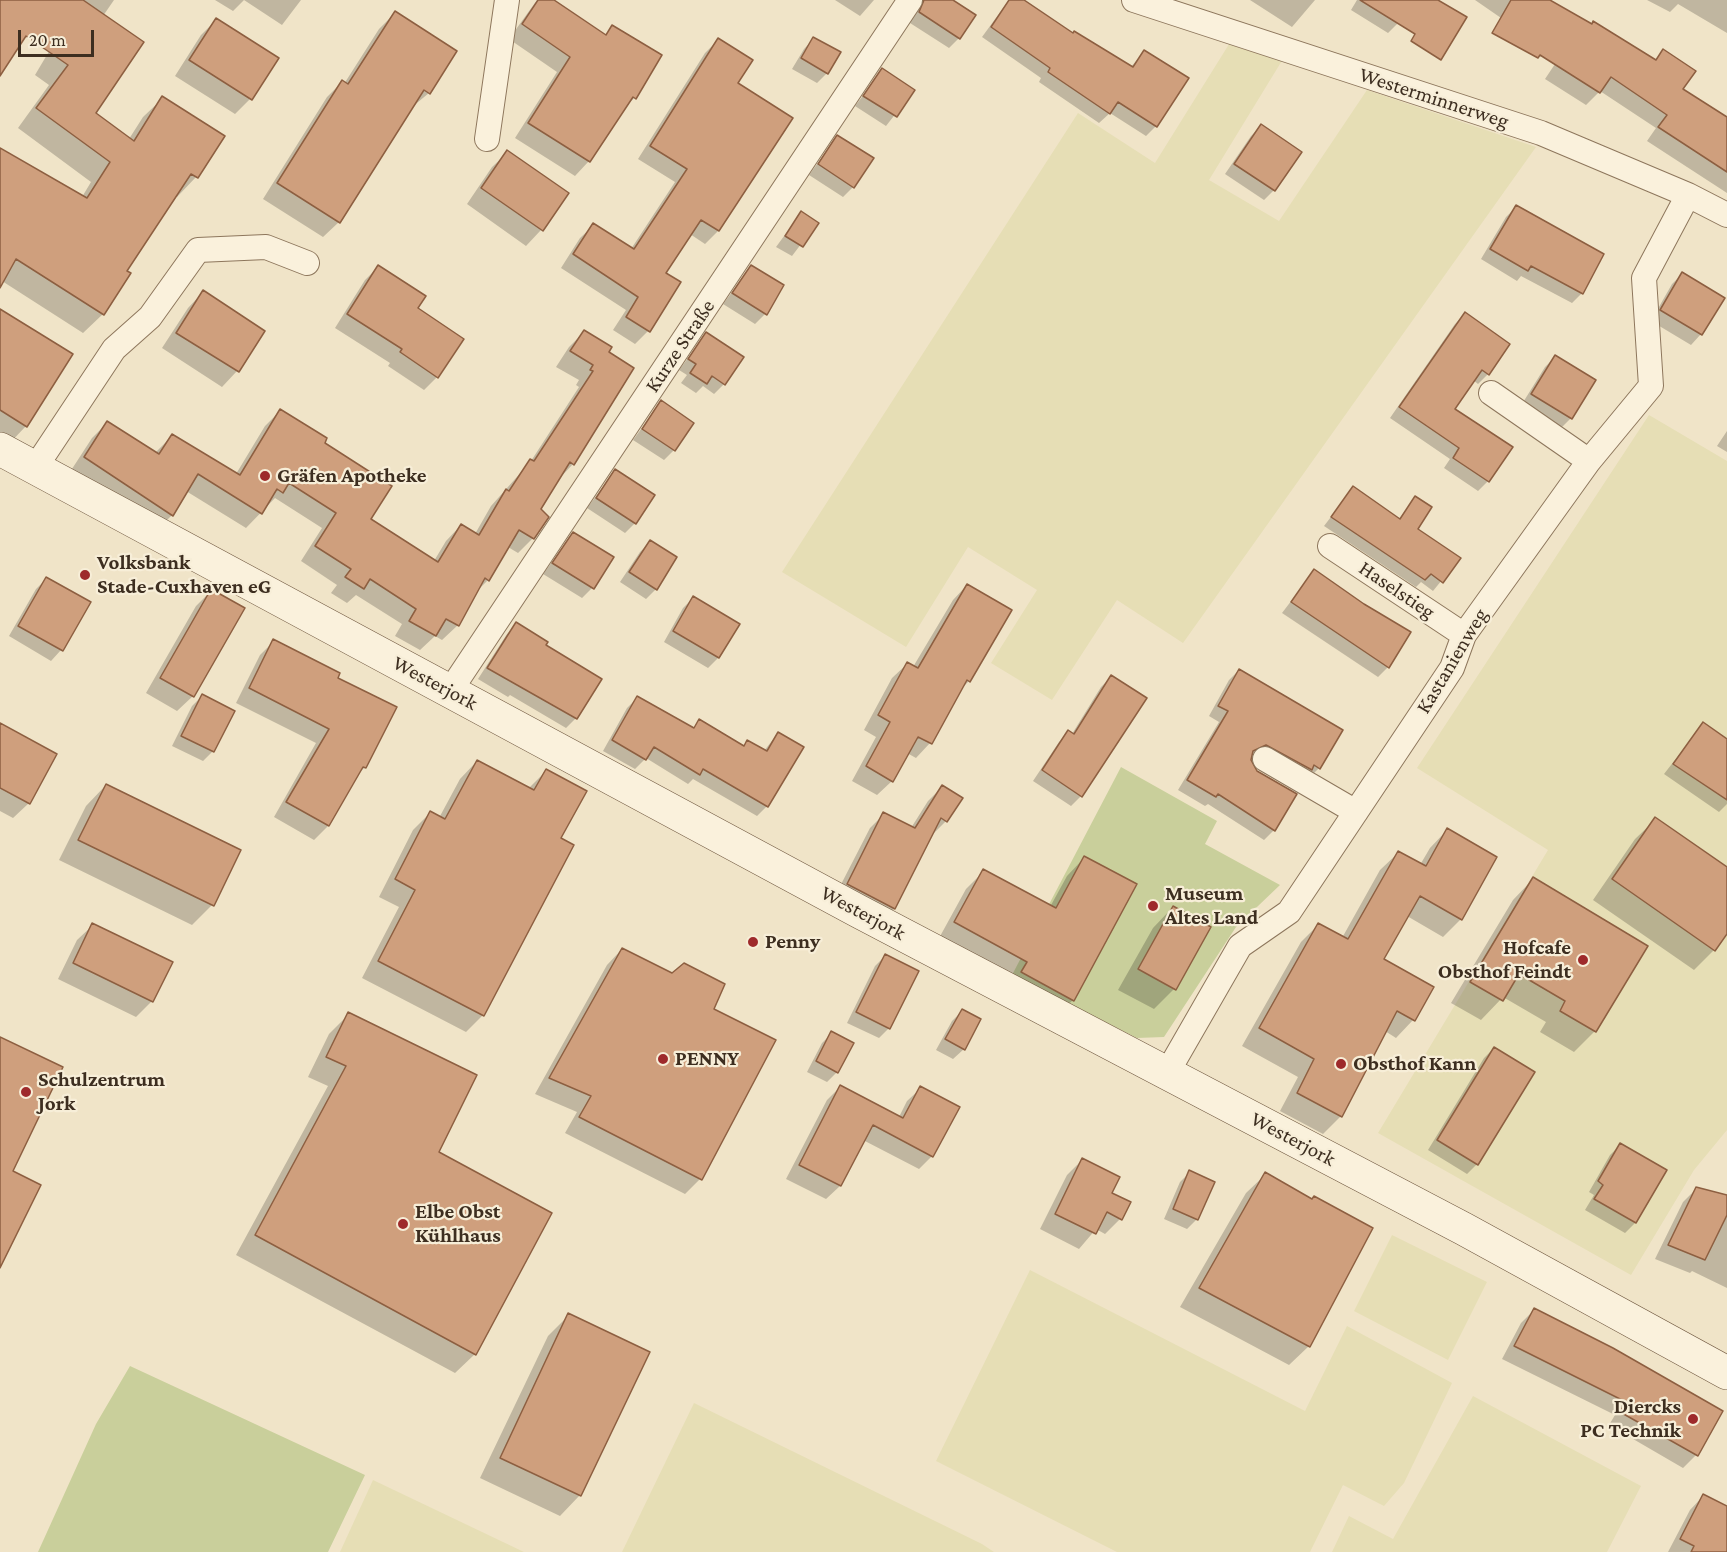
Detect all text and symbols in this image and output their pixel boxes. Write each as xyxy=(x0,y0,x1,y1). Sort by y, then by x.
scale bar xyxy=(21,18,98,56)
text: 20 m xyxy=(29,30,66,50)
street label: Westerminnerweg xyxy=(1356,62,1512,134)
street label: Kurze Straße xyxy=(640,295,720,397)
place label: Gräfen Apotheke xyxy=(277,463,427,489)
marker: Gräfen Apotheke xyxy=(258,469,272,483)
place label: Volksbank Stade-Cuxhaven eG xyxy=(97,550,271,600)
street label: Haselstieg xyxy=(1354,555,1440,625)
marker: Volksbank Stade-Cuxhaven eG xyxy=(78,568,92,582)
street label: Kastanienweg xyxy=(1411,604,1493,718)
street label: Westerjork xyxy=(388,650,482,716)
street label: Westerjork xyxy=(816,880,910,946)
place label: Museum Altes Land xyxy=(1165,881,1258,931)
marker: Museum Altes Land xyxy=(1146,899,1160,913)
place label: Penny xyxy=(765,929,820,955)
marker: Penny xyxy=(746,935,760,949)
place label: Hofcafe Obsthof Feindt xyxy=(1438,935,1571,985)
marker: Hofcafe Obsthof Feindt xyxy=(1576,953,1590,967)
place label: PENNY xyxy=(675,1046,739,1072)
place label: Obsthof Kann xyxy=(1353,1051,1476,1077)
marker: PENNY xyxy=(656,1052,670,1066)
marker: Obsthof Kann xyxy=(1334,1057,1348,1071)
place label: Schulzentrum Jork xyxy=(38,1067,165,1117)
marker: Schulzentrum Jork xyxy=(19,1085,33,1099)
street label: Westerjork xyxy=(1246,1106,1340,1172)
place label: Elbe Obst Kühlhaus xyxy=(415,1199,501,1249)
marker: Elbe Obst Kühlhaus xyxy=(396,1217,410,1231)
place label: Diercks PC Technik xyxy=(1580,1394,1681,1444)
marker: Diercks PC Technik xyxy=(1686,1412,1700,1426)

